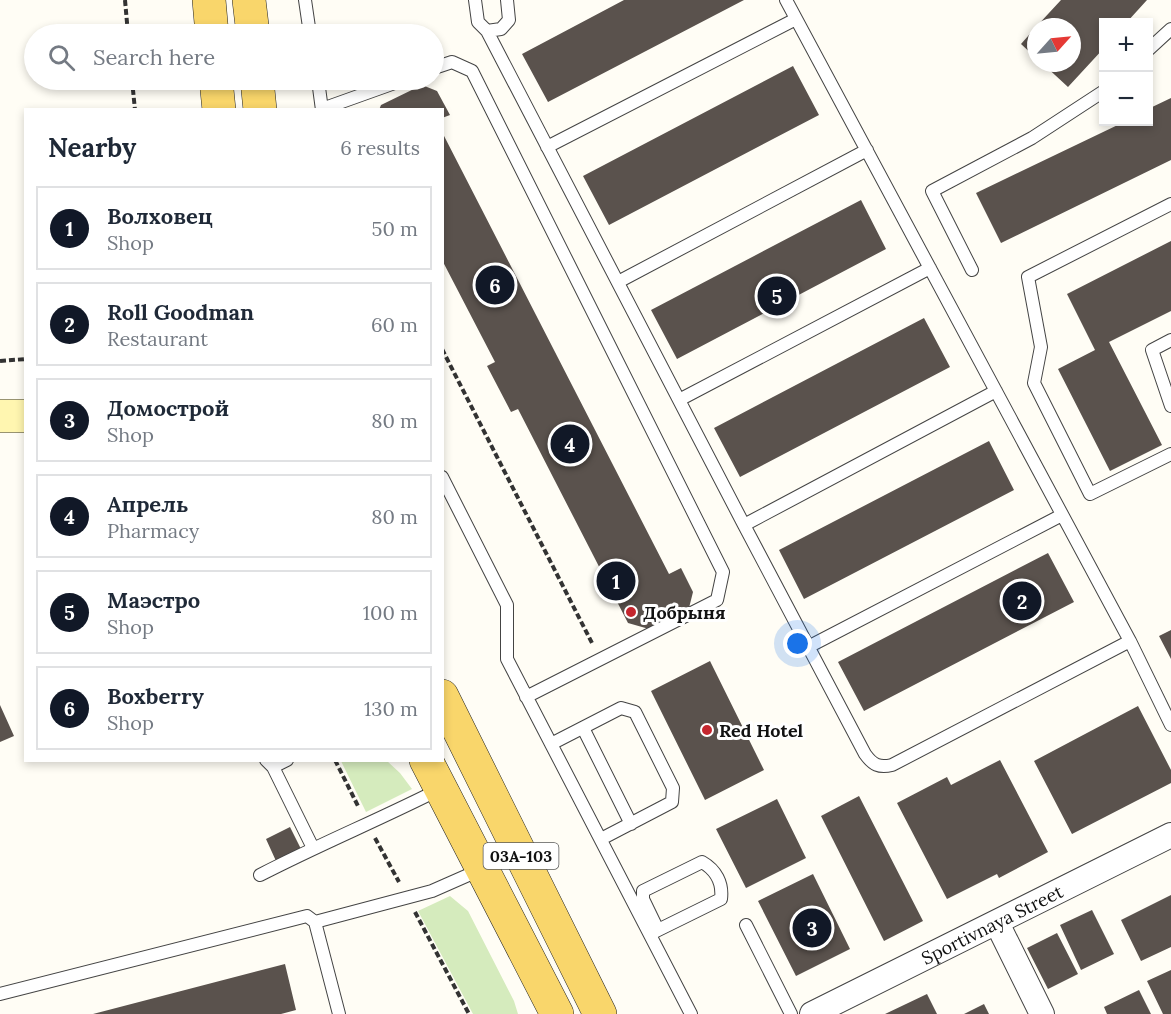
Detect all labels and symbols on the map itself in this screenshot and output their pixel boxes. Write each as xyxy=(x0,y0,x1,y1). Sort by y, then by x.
north arrow xyxy=(1027,18,1081,72)
pin: 6 xyxy=(476,262,514,308)
pin: 5 xyxy=(758,274,796,318)
pin: 4 xyxy=(550,422,590,466)
pin: 1 xyxy=(596,558,636,604)
pin: 2 xyxy=(1002,578,1042,624)
place label: Добрыня xyxy=(643,601,726,624)
marker: Добрыня xyxy=(624,605,638,619)
your location xyxy=(783,629,812,658)
place label: Red Hotel xyxy=(719,719,804,742)
marker: Red Hotel xyxy=(700,723,714,737)
road number: 03А-103 xyxy=(484,843,558,869)
street label: Sportivnaya Street xyxy=(917,879,1066,969)
pin: 3 xyxy=(792,906,832,950)

